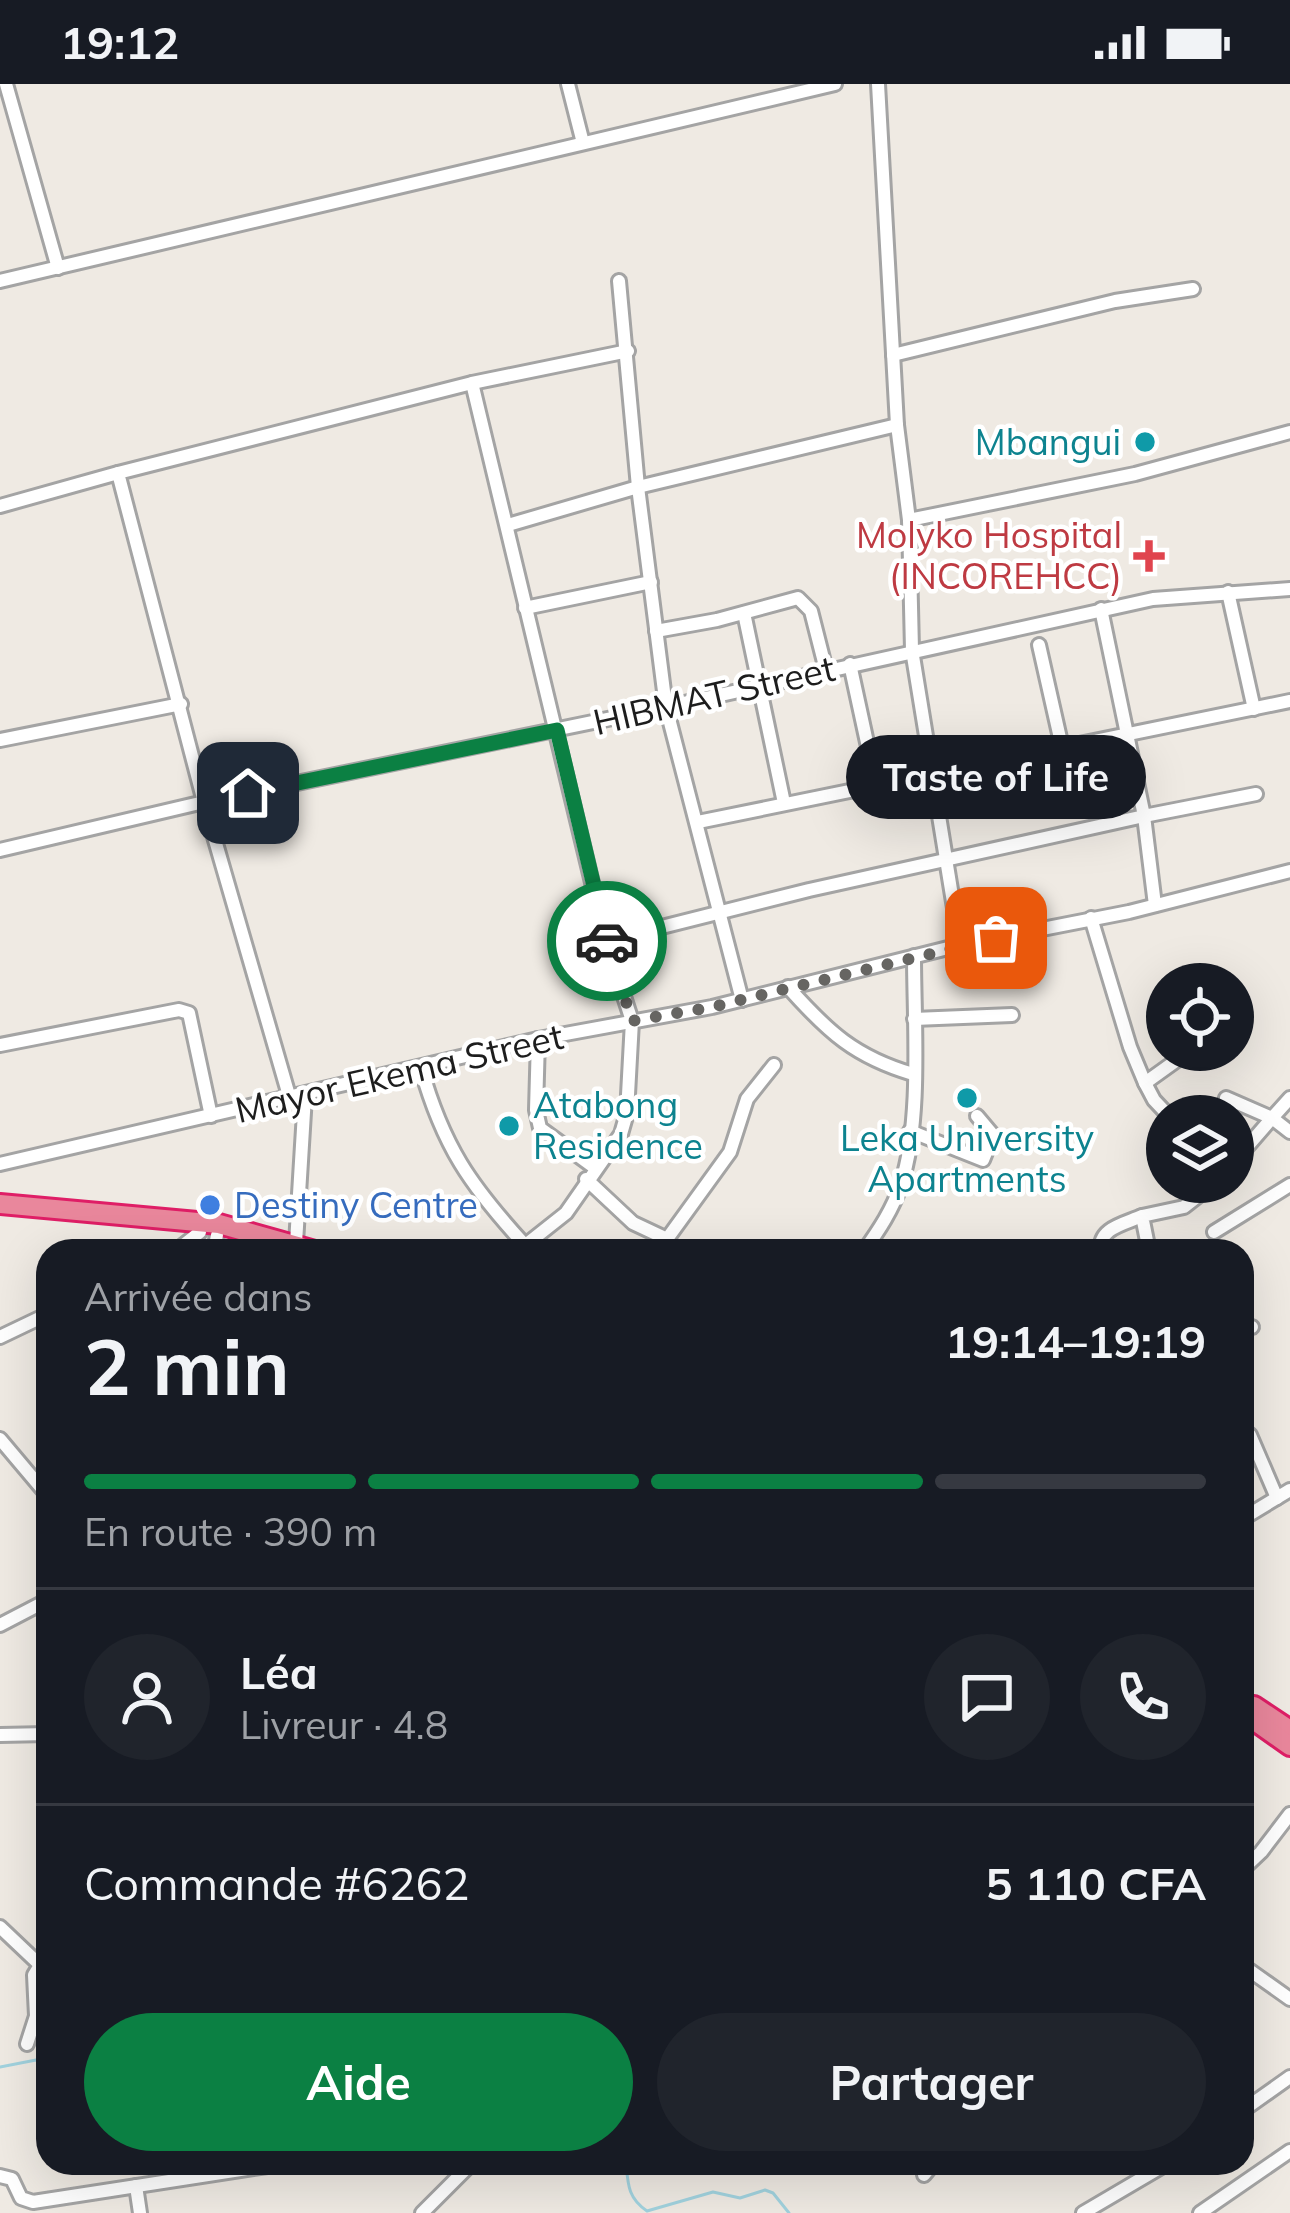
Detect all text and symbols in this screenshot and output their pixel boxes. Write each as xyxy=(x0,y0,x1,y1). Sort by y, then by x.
text: 19:12 xyxy=(60,14,179,70)
place label: Mbangui xyxy=(975,419,1121,464)
marker: Mbangui xyxy=(1132,429,1158,455)
place label: Molyko Hospital (INCOREHCC) xyxy=(856,512,1122,598)
marker: Molyko Hospital (INCOREHCC) xyxy=(1133,540,1165,572)
street label: HIBMAT Street xyxy=(589,645,839,744)
callout: Taste of Life xyxy=(846,734,1146,818)
pin xyxy=(197,742,299,844)
text: Taste of Life xyxy=(883,752,1109,801)
icon: home xyxy=(215,760,281,826)
courier xyxy=(547,881,667,1001)
pin xyxy=(945,887,1047,989)
icon: bag xyxy=(963,905,1029,971)
icon: car xyxy=(574,908,640,974)
map controls xyxy=(1146,963,1254,1203)
button: locate xyxy=(1146,963,1254,1071)
street label: Mayor Ekema Street xyxy=(231,1013,567,1132)
place label: Atabong Residence xyxy=(533,1082,703,1168)
marker: Leka University Apartments xyxy=(954,1085,980,1111)
button: layers xyxy=(1146,1095,1254,1203)
marker: Atabong Residence xyxy=(496,1113,522,1139)
place label: Leka University Apartments xyxy=(840,1115,1094,1201)
place label: Destiny Centre xyxy=(234,1182,478,1227)
marker: Destiny Centre xyxy=(197,1192,223,1218)
text: Arrivée dans xyxy=(84,1272,312,1321)
text: 19:14–19:19 xyxy=(945,1313,1206,1369)
text: 2 min xyxy=(84,1317,290,1415)
text: En route · 390 m xyxy=(84,1507,377,1556)
button: person xyxy=(84,1634,210,1760)
button: chat xyxy=(924,1634,1050,1760)
button: phone xyxy=(1080,1634,1206,1760)
text: Léa xyxy=(240,1644,318,1700)
text: Livreur · 4.8 xyxy=(240,1700,448,1749)
text: Commande #6262 xyxy=(84,1855,470,1911)
text: 5 110 CFA xyxy=(985,1855,1206,1911)
button: Aide xyxy=(84,2013,633,2151)
button: Partager xyxy=(657,2013,1206,2151)

